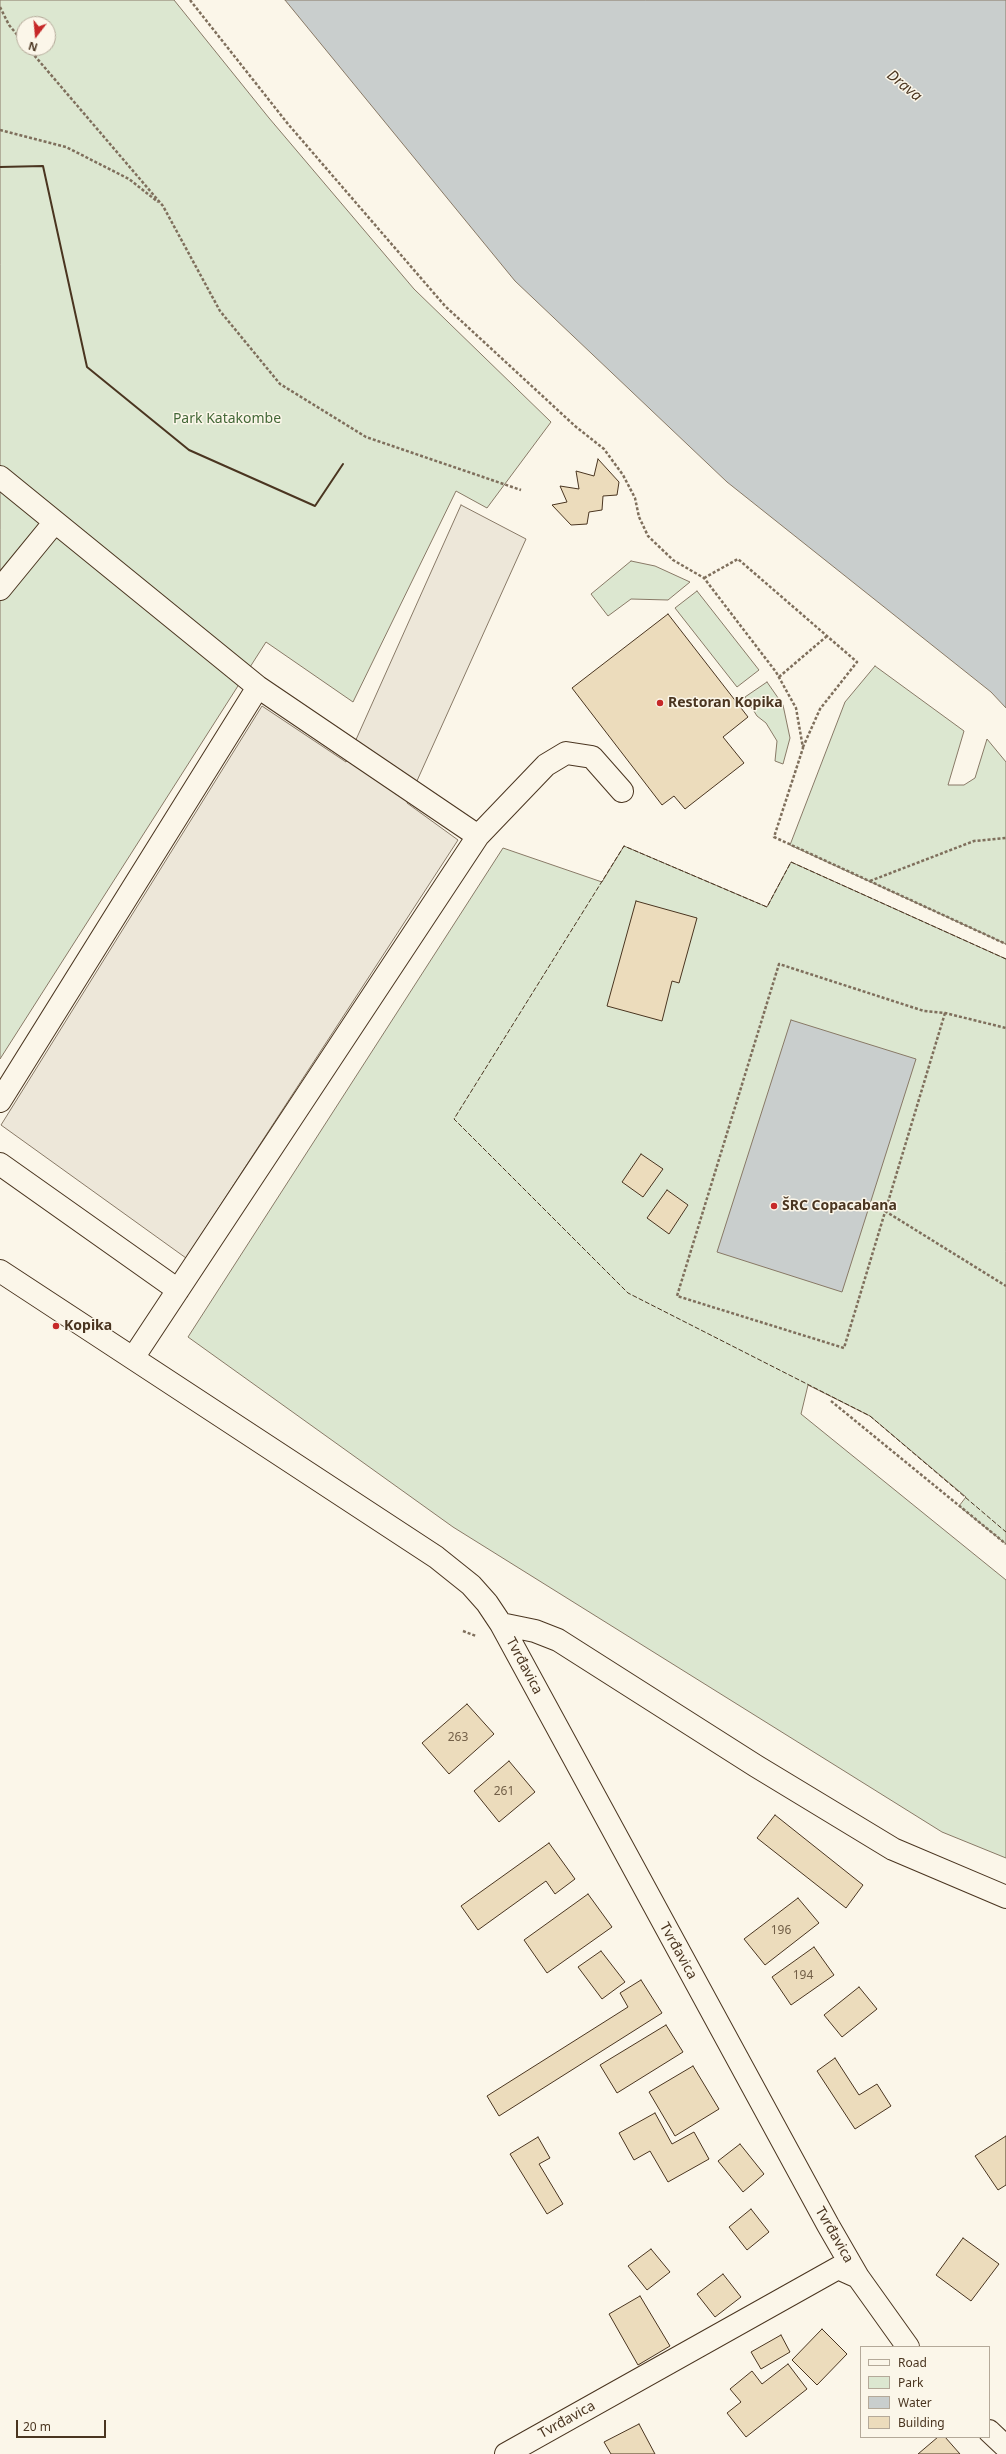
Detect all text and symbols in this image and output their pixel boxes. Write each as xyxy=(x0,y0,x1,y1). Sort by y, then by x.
north arrow xyxy=(16,16,56,56)
text: N xyxy=(26,39,39,56)
water label: Drava xyxy=(883,67,925,105)
park label: Park Katakombe xyxy=(173,411,281,427)
place label: Restoran Kopika xyxy=(668,695,783,711)
marker: Restoran Kopika xyxy=(655,698,665,708)
place label: ŠRC Copacabana xyxy=(782,1198,897,1214)
marker: ŠRC Copacabana xyxy=(769,1201,779,1211)
place label: Kopika xyxy=(64,1318,112,1334)
marker: Kopika xyxy=(51,1321,61,1331)
street label: Tvrđavica xyxy=(502,1635,546,1697)
house number: 263 xyxy=(448,1731,468,1745)
house number: 261 xyxy=(494,1785,514,1799)
street label: Tvrđavica xyxy=(656,1920,700,1982)
house number: 196 xyxy=(771,1924,791,1938)
house number: 194 xyxy=(793,1969,813,1983)
street label: Tvrđavica xyxy=(811,2204,857,2266)
legend xyxy=(860,2346,990,2438)
text: Road xyxy=(898,2354,927,2371)
text: Park xyxy=(898,2374,923,2391)
text: Water xyxy=(898,2394,932,2411)
street label: Tvrđavica xyxy=(536,2398,598,2442)
scale bar xyxy=(18,2412,108,2438)
text: Building xyxy=(898,2414,945,2431)
text: 20 m xyxy=(23,2418,51,2435)

